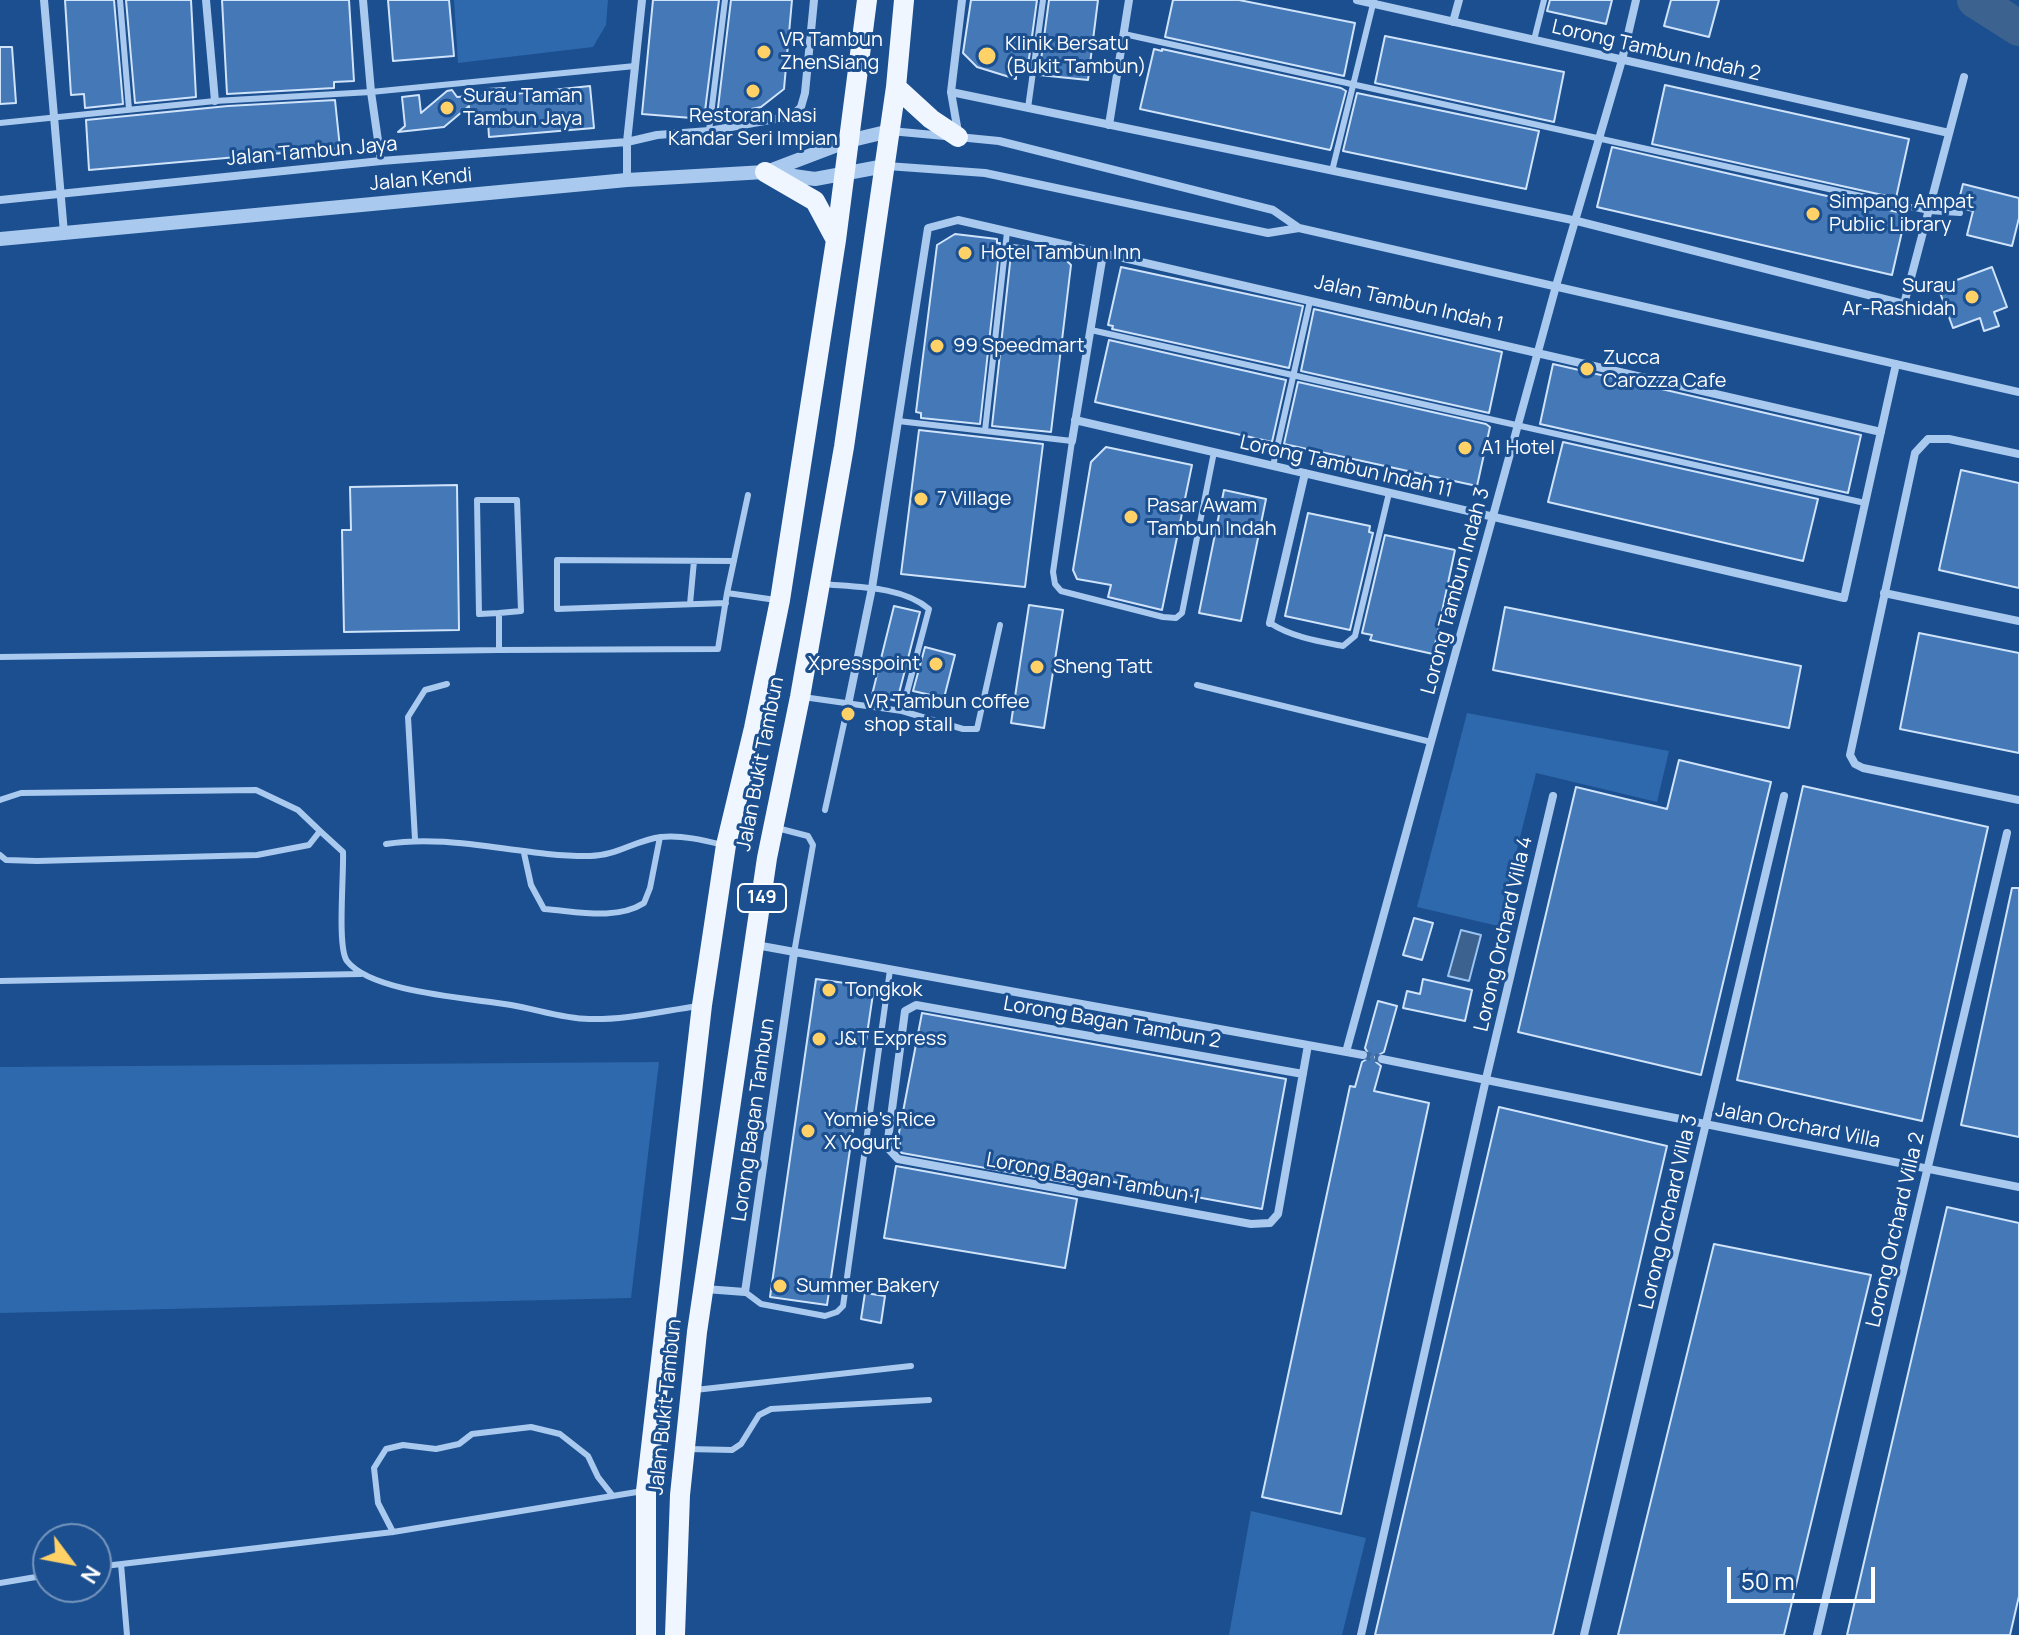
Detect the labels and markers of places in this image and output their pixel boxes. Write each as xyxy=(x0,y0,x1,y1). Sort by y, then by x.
place label: VR Tambun ZhenSiang xyxy=(780,28,883,75)
place label: Klinik Bersatu (Bukit Tambun) xyxy=(1005,32,1147,79)
marker: VR Tambun ZhenSiang xyxy=(755,43,773,61)
marker: Klinik Bersatu (Bukit Tambun) xyxy=(976,45,998,67)
marker: Restoran Nasi Kandar Seri Impian xyxy=(744,82,762,100)
place label: Surau Taman Tambun Jaya xyxy=(463,84,583,131)
marker: Surau Taman Tambun Jaya xyxy=(438,99,456,117)
place label: Restoran Nasi Kandar Seri Impian xyxy=(668,104,838,151)
place label: Simpang Ampat Public Library xyxy=(1829,190,1974,237)
marker: Simpang Ampat Public Library xyxy=(1804,205,1822,223)
place label: Hotel Tambun Inn xyxy=(981,241,1141,265)
marker: Hotel Tambun Inn xyxy=(956,244,974,262)
place label: Surau Ar-Rashidah xyxy=(1842,274,1956,321)
marker: Surau Ar-Rashidah xyxy=(1963,288,1981,306)
place label: 99 Speedmart xyxy=(953,334,1085,358)
marker: 99 Speedmart xyxy=(928,337,946,355)
place label: Zucca Carozza Cafe xyxy=(1603,346,1726,393)
marker: Zucca Carozza Cafe xyxy=(1578,360,1596,378)
place label: A1 Hotel xyxy=(1481,436,1555,460)
marker: A1 Hotel xyxy=(1456,439,1474,457)
place label: 7 Village xyxy=(937,487,1011,511)
marker: 7 Village xyxy=(912,490,930,508)
place label: Pasar Awam Tambun Indah xyxy=(1147,494,1277,541)
marker: Pasar Awam Tambun Indah xyxy=(1122,508,1140,526)
place label: Xpresspoint xyxy=(808,652,920,676)
marker: Xpresspoint xyxy=(927,655,945,673)
place label: Sheng Tatt xyxy=(1053,655,1153,679)
marker: Sheng Tatt xyxy=(1028,658,1046,676)
place label: VR Tambun coffee shop stall xyxy=(864,690,1030,737)
marker: VR Tambun coffee shop stall xyxy=(839,705,857,723)
place label: Tongkok xyxy=(845,978,922,1002)
marker: Tongkok xyxy=(820,981,838,999)
place label: J&T Express xyxy=(835,1027,947,1051)
marker: J&T Express xyxy=(810,1030,828,1048)
place label: Yomie's Rice X Yogurt xyxy=(824,1108,936,1155)
marker: Yomie's Rice X Yogurt xyxy=(799,1122,817,1140)
place label: Summer Bakery xyxy=(796,1274,939,1298)
marker: Summer Bakery xyxy=(771,1277,789,1295)

